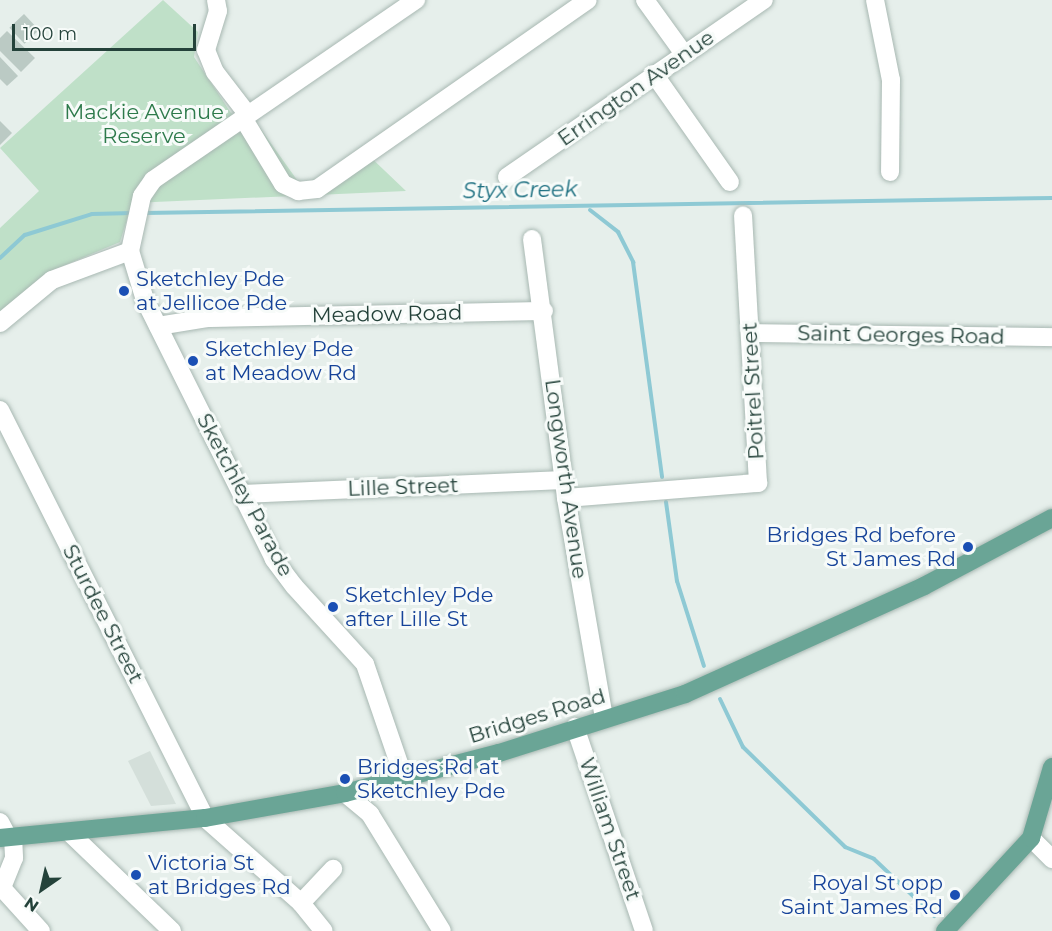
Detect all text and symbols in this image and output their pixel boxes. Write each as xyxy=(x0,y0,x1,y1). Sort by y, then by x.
scale bar xyxy=(15,12,200,50)
text: 100 m xyxy=(23,23,77,45)
street label: Errington Avenue xyxy=(553,25,719,151)
park label: Mackie Avenue Reserve xyxy=(64,99,224,149)
water label: Styx Creek xyxy=(462,176,578,204)
place label: Sketchley Pde at Jellicoe Pde xyxy=(136,266,287,316)
marker: Sketchley Pde at Jellicoe Pde xyxy=(117,284,131,298)
street label: Meadow Road xyxy=(311,300,463,328)
street label: Saint Georges Road xyxy=(797,321,1005,349)
street label: Poitrel Street xyxy=(737,322,769,460)
place label: Sketchley Pde at Meadow Rd xyxy=(205,336,357,386)
marker: Sketchley Pde at Meadow Rd xyxy=(186,354,200,368)
street label: Longworth Avenue xyxy=(540,377,592,581)
street label: Sketchley Parade xyxy=(191,409,299,581)
street label: Lille Street xyxy=(347,472,459,502)
place label: Bridges Rd before St James Rd xyxy=(766,522,956,572)
street label: Sturdee Street xyxy=(57,540,149,688)
marker: Bridges Rd before St James Rd xyxy=(961,540,975,554)
place label: Sketchley Pde after Lille St xyxy=(345,582,494,632)
marker: Sketchley Pde after Lille St xyxy=(326,600,340,614)
street label: Bridges Road xyxy=(466,683,608,749)
place label: Bridges Rd at Sketchley Pde xyxy=(357,754,506,804)
street label: William Street xyxy=(574,754,646,904)
marker: Bridges Rd at Sketchley Pde xyxy=(338,772,352,786)
place label: Victoria St at Bridges Rd xyxy=(148,850,291,900)
north arrow xyxy=(12,859,72,919)
marker: Victoria St at Bridges Rd xyxy=(129,868,143,882)
place label: Royal St opp Saint James Rd xyxy=(781,870,943,920)
marker: Royal St opp Saint James Rd xyxy=(948,888,962,902)
text: N xyxy=(21,893,42,916)

